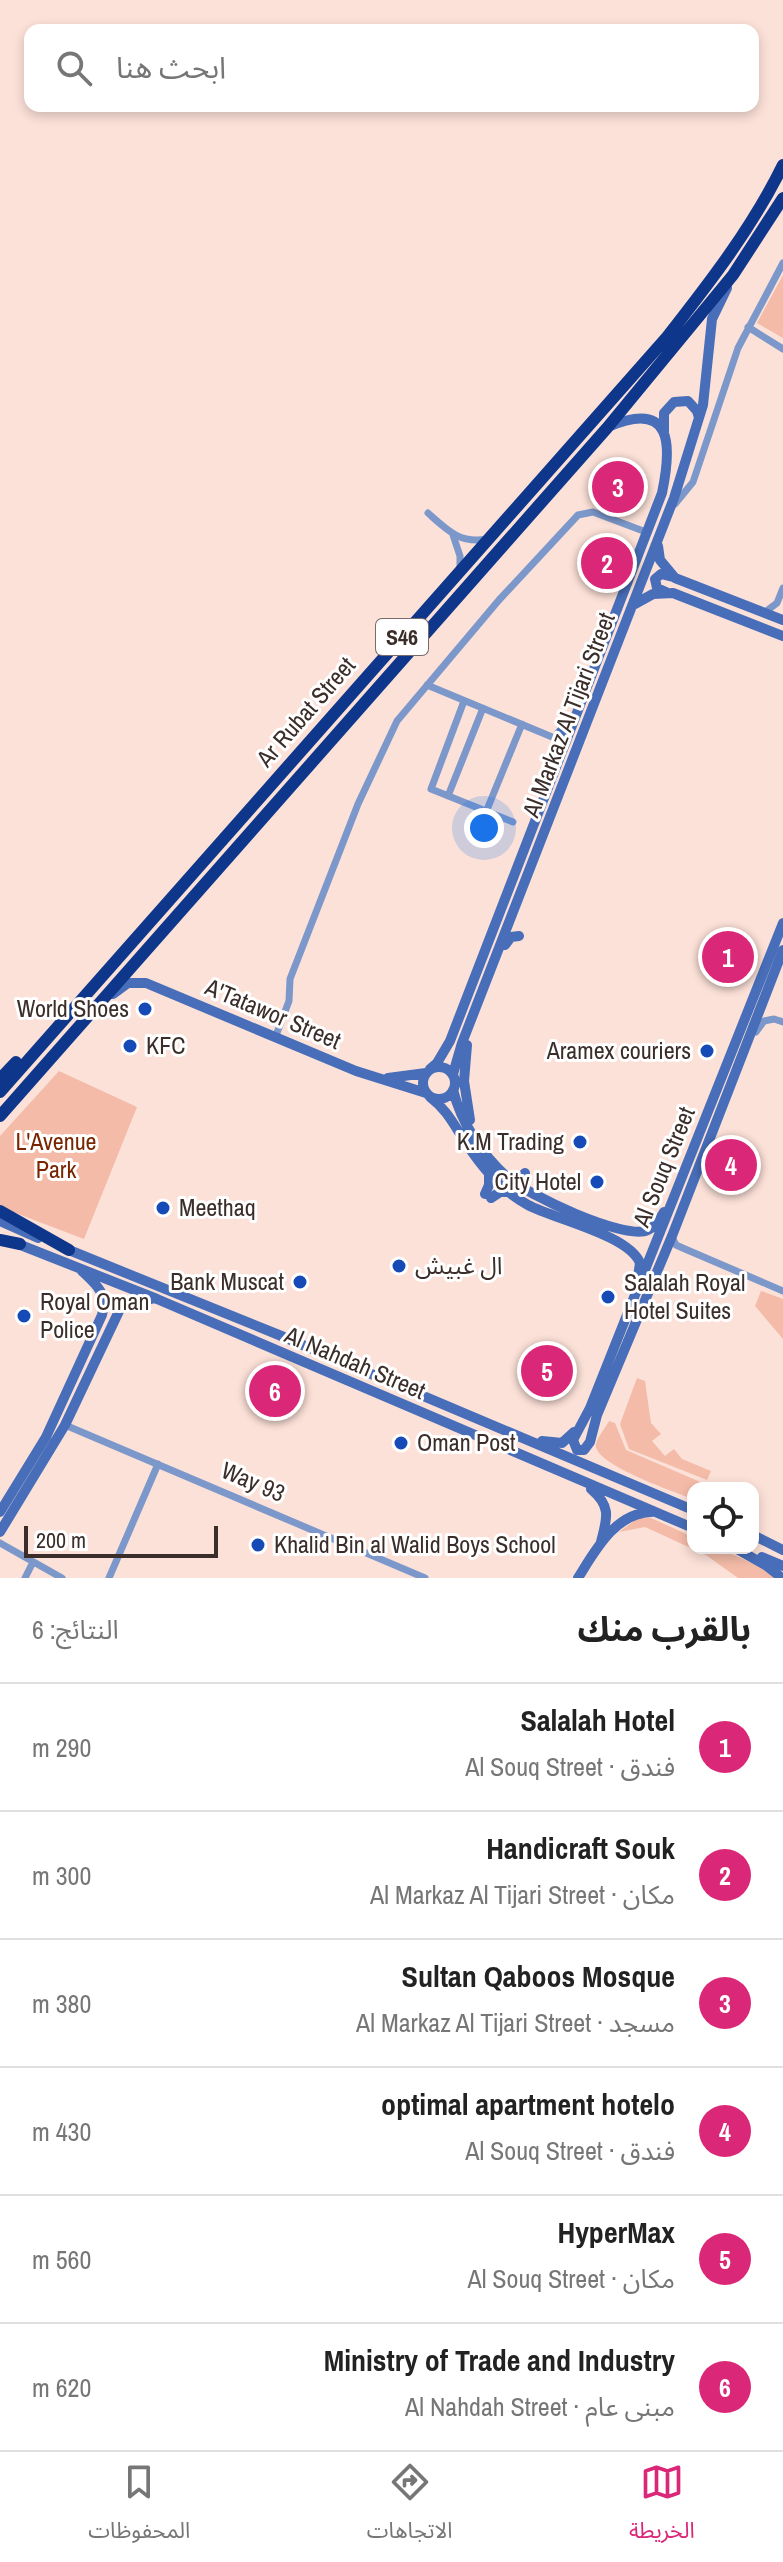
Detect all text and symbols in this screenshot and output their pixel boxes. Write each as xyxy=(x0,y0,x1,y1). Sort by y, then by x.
search box xyxy=(24,24,759,112)
icon: search xyxy=(52,46,96,90)
text: ابحث هنا xyxy=(116,47,226,87)
pin: 3 xyxy=(592,457,644,517)
pin: 2 xyxy=(581,533,633,593)
street label: Al Markaz Al Tijari Street xyxy=(514,607,622,823)
road number: S46 xyxy=(376,619,428,655)
street label: Ar Rubat Street xyxy=(248,649,362,774)
your location xyxy=(464,808,504,848)
pin: 1 xyxy=(702,927,754,987)
street label: A'Tatawor Street xyxy=(200,970,346,1056)
place label: World Shoes xyxy=(17,992,129,1024)
marker: World Shoes xyxy=(136,1000,154,1018)
place label: KFC xyxy=(146,1029,185,1061)
place label: Aramex couriers xyxy=(546,1034,691,1066)
marker: KFC xyxy=(121,1037,139,1055)
marker: Aramex couriers xyxy=(698,1042,716,1060)
street label: Al Souq Street xyxy=(624,1101,702,1232)
park label: L'Avenue Park xyxy=(15,1125,97,1185)
place label: K.M Trading xyxy=(457,1125,564,1157)
marker: K.M Trading xyxy=(571,1133,589,1151)
pin: 4 xyxy=(705,1135,757,1195)
place label: City Hotel xyxy=(495,1165,581,1197)
marker: City Hotel xyxy=(588,1173,606,1191)
place label: Meethaq xyxy=(179,1191,256,1223)
marker: Meethaq xyxy=(154,1199,172,1217)
place label: ال غبيش xyxy=(415,1249,503,1281)
marker: ال غبيش xyxy=(390,1257,408,1275)
place label: Bank Muscat xyxy=(170,1265,285,1297)
place label: Salalah Royal Hotel Suites xyxy=(624,1266,745,1326)
marker: Bank Muscat xyxy=(291,1273,309,1291)
place label: Royal Oman Police xyxy=(40,1285,149,1345)
marker: Salalah Royal Hotel Suites xyxy=(599,1288,617,1306)
marker: Royal Oman Police xyxy=(15,1307,33,1325)
street label: Al Nahdah Street xyxy=(279,1318,431,1406)
pin: 5 xyxy=(521,1341,573,1401)
pin: 6 xyxy=(249,1361,301,1421)
place label: Oman Post xyxy=(417,1426,516,1458)
marker: Oman Post xyxy=(392,1434,410,1452)
street label: Way 93 xyxy=(217,1453,290,1509)
map controls xyxy=(687,1482,759,1554)
button: locate xyxy=(687,1482,759,1554)
scale bar xyxy=(24,1522,218,1558)
text: 200 m xyxy=(36,1525,86,1555)
place label: Khalid Bin al Walid Boys School xyxy=(274,1528,556,1560)
marker: Khalid Bin al Walid Boys School xyxy=(249,1536,267,1554)
text: بالقرب منك xyxy=(577,1606,751,1652)
text: النتائج: 6 xyxy=(32,1612,119,1647)
text: Salalah Hotel xyxy=(521,1700,675,1740)
text: 290 m xyxy=(32,1730,91,1765)
text: 1 xyxy=(719,1730,731,1765)
text: فندق · Al Souq Street xyxy=(465,1749,675,1784)
text: Handicraft Souk xyxy=(486,1828,675,1868)
text: 300 m xyxy=(32,1858,91,1893)
text: 2 xyxy=(719,1858,731,1893)
text: مكان · Al Markaz Al Tijari Street xyxy=(370,1877,675,1912)
text: Sultan Qaboos Mosque xyxy=(402,1956,675,1996)
text: 380 m xyxy=(32,1986,91,2021)
text: 3 xyxy=(719,1986,731,2021)
text: مسجد · Al Markaz Al Tijari Street xyxy=(356,2005,675,2040)
text: optimal apartment hotelo xyxy=(381,2084,675,2124)
text: 430 m xyxy=(32,2114,91,2149)
text: 4 xyxy=(719,2114,731,2149)
text: فندق · Al Souq Street xyxy=(465,2133,675,2168)
text: HyperMax xyxy=(557,2212,675,2252)
text: 560 m xyxy=(32,2242,91,2277)
text: 5 xyxy=(719,2242,731,2277)
text: مكان · Al Souq Street xyxy=(467,2261,675,2296)
text: Ministry of Trade and Industry xyxy=(324,2340,675,2380)
text: 620 m xyxy=(32,2370,91,2405)
text: 6 xyxy=(719,2370,731,2405)
text: مبنى عام · Al Nahdah Street xyxy=(405,2389,675,2424)
tab: المحفوظات xyxy=(88,2460,190,2554)
tab: الاتجاهات xyxy=(367,2460,453,2554)
tab: الخريطة xyxy=(629,2460,695,2554)

